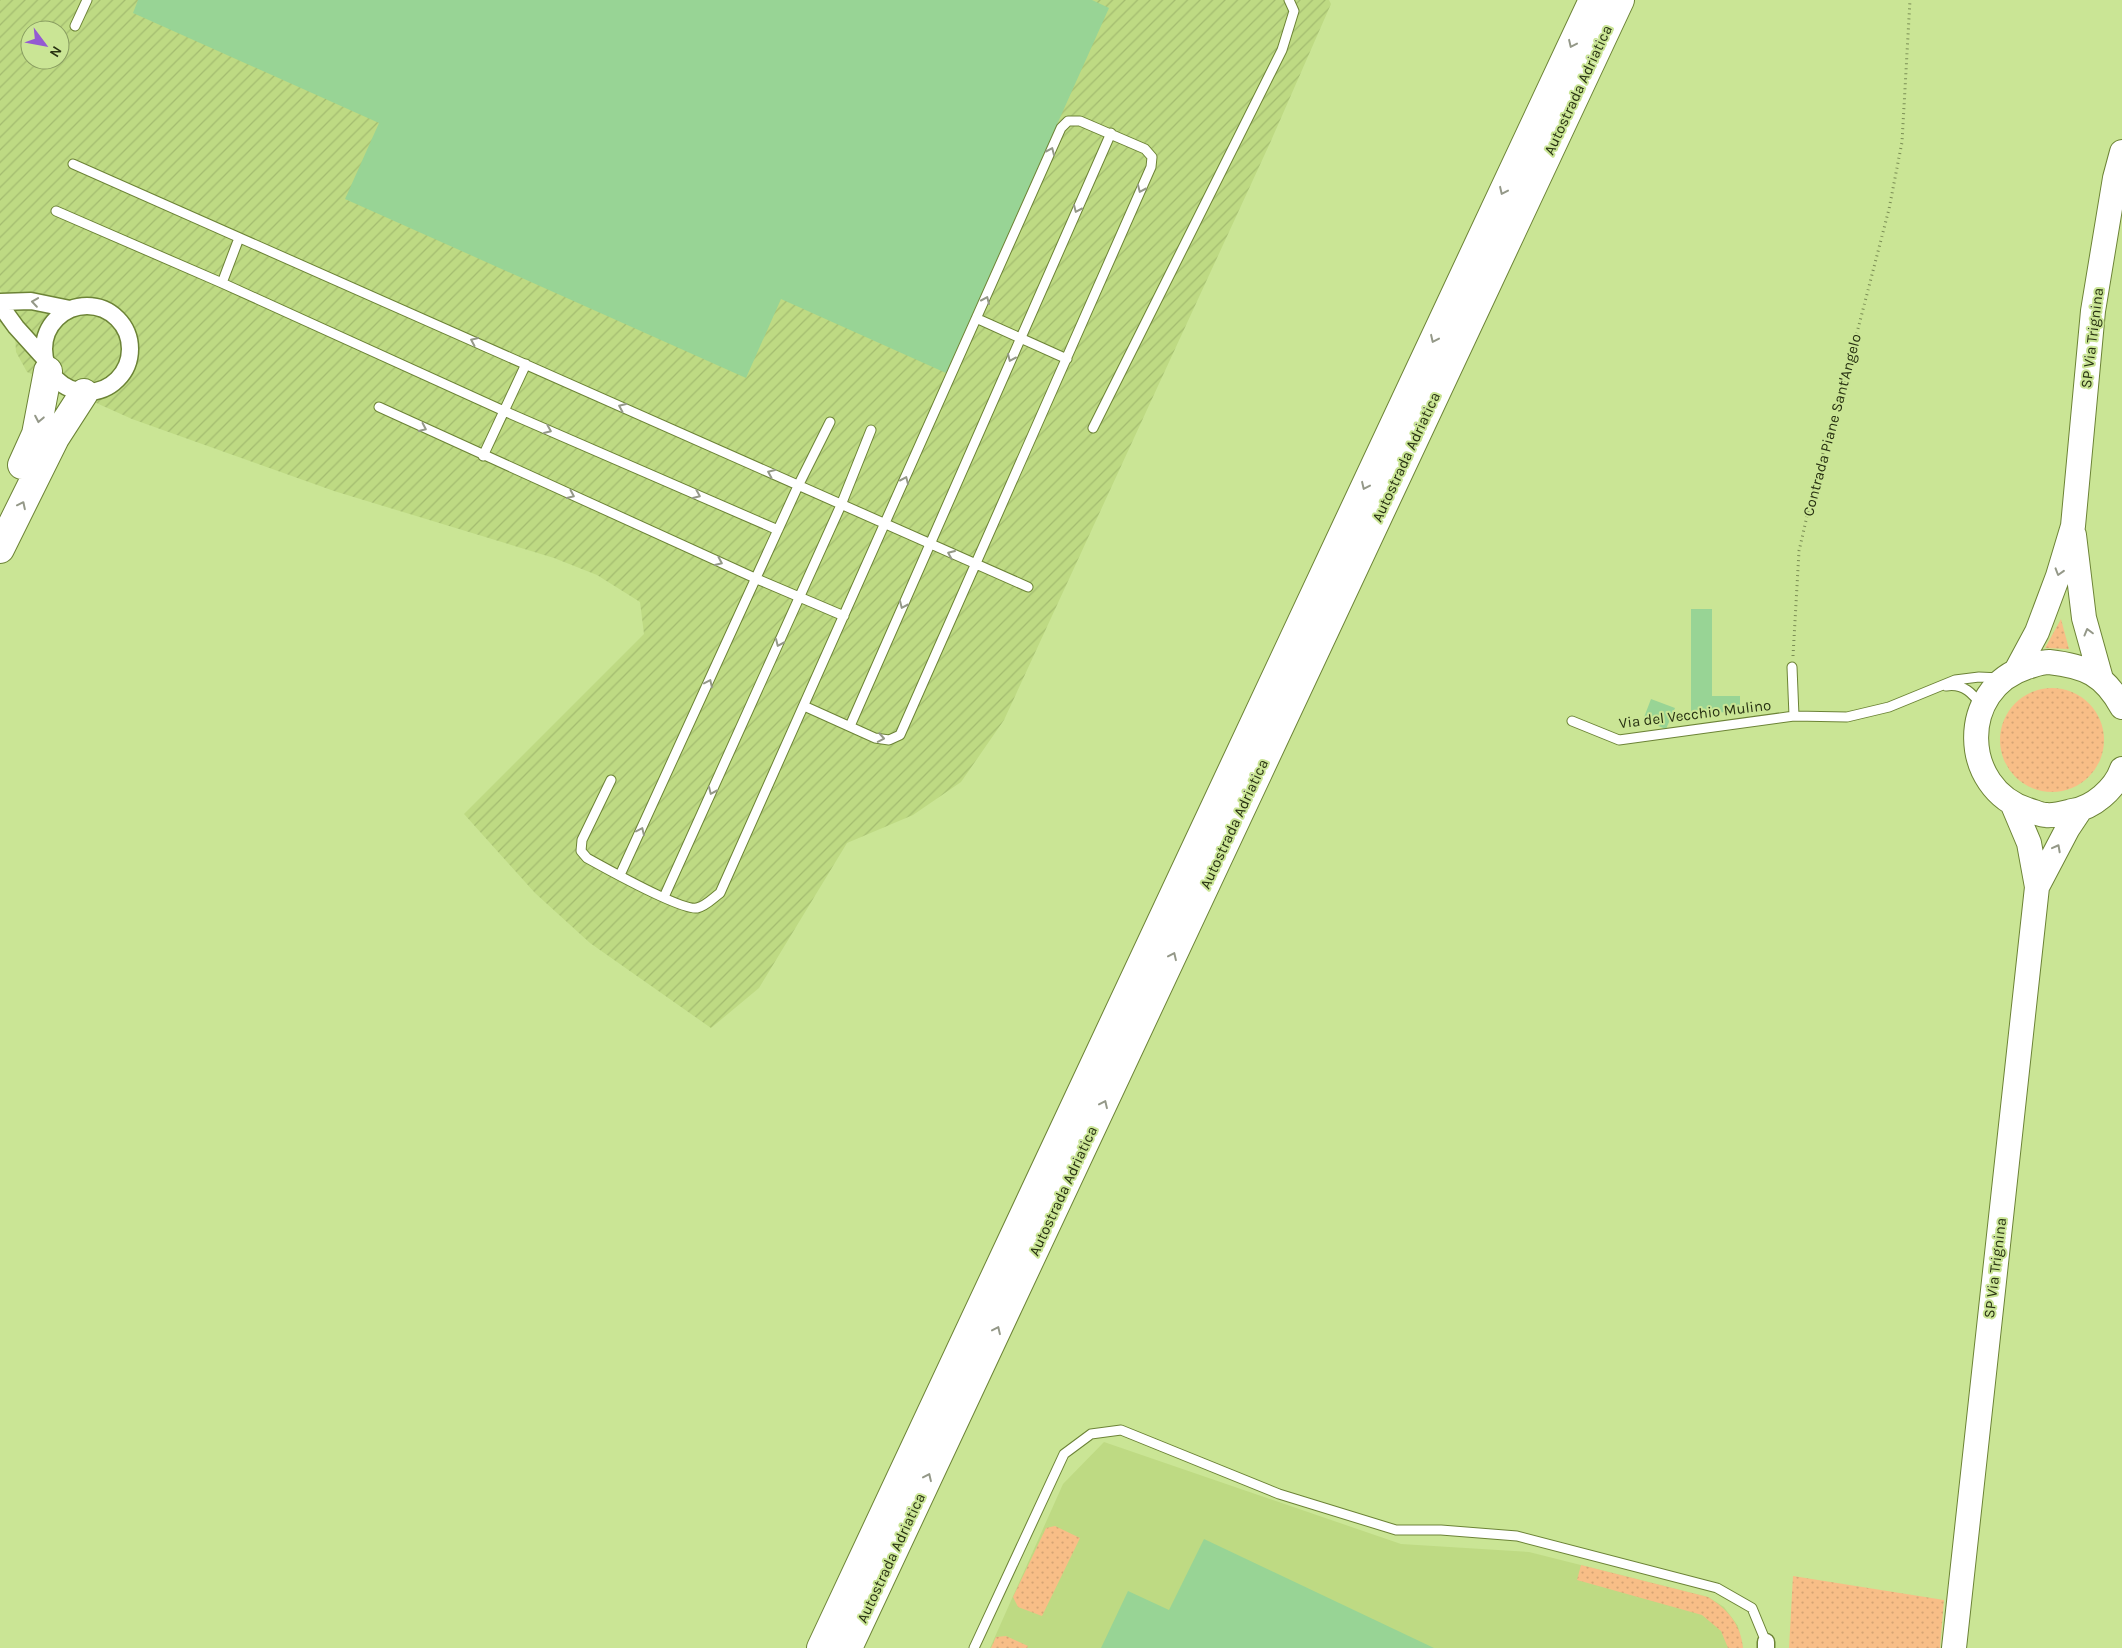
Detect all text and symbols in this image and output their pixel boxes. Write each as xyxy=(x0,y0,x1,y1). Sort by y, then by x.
north arrow xyxy=(20,20,70,70)
street label: Autostrada Adriatica xyxy=(1540,22,1616,158)
one-way arrow xyxy=(1568,39,1578,48)
text: N xyxy=(46,43,65,60)
one-way arrow xyxy=(1045,147,1056,156)
one-way arrow xyxy=(1137,184,1148,193)
one-way arrow xyxy=(1499,186,1509,195)
one-way arrow xyxy=(1072,204,1083,213)
street label: SP Via Trignina xyxy=(2077,287,2107,389)
one-way arrow xyxy=(979,296,990,305)
one-way arrow xyxy=(31,297,39,308)
street label: Contrada Piane Sant'Angelo xyxy=(1799,332,1865,518)
one-way arrow xyxy=(1430,333,1440,342)
one-way arrow xyxy=(470,337,479,347)
one-way arrow xyxy=(1007,353,1018,362)
street label: Autostrada Adriatica xyxy=(1368,389,1444,525)
one-way arrow xyxy=(618,403,627,413)
one-way arrow xyxy=(35,414,45,423)
one-way arrow xyxy=(418,421,427,432)
one-way arrow xyxy=(543,424,552,435)
one-way arrow xyxy=(767,469,776,480)
one-way arrow xyxy=(899,476,910,485)
one-way arrow xyxy=(1361,481,1372,490)
one-way arrow xyxy=(566,489,575,500)
one-way arrow xyxy=(692,489,701,500)
one-way arrow xyxy=(15,501,26,510)
one-way arrow xyxy=(947,550,956,560)
one-way arrow xyxy=(714,556,723,567)
one-way arrow xyxy=(2055,568,2065,576)
one-way arrow xyxy=(898,600,909,609)
one-way arrow xyxy=(2083,627,2094,636)
one-way arrow xyxy=(775,638,785,647)
one-way arrow xyxy=(702,679,713,688)
street label: Via del Vecchio Mulino xyxy=(1618,696,1772,732)
one-way arrow xyxy=(876,733,885,743)
street label: Autostrada Adriatica xyxy=(1196,756,1272,892)
one-way arrow xyxy=(708,786,718,795)
one-way arrow xyxy=(635,827,645,836)
one-way arrow xyxy=(2051,844,2061,853)
one-way arrow xyxy=(1166,953,1176,962)
one-way arrow xyxy=(1097,1100,1108,1109)
street label: Autostrada Adriatica xyxy=(1025,1123,1101,1259)
street label: SP Via Trignina xyxy=(1980,1217,2010,1319)
one-way arrow xyxy=(991,1326,1002,1335)
one-way arrow xyxy=(922,1473,933,1482)
street label: Autostrada Adriatica xyxy=(853,1490,929,1626)

